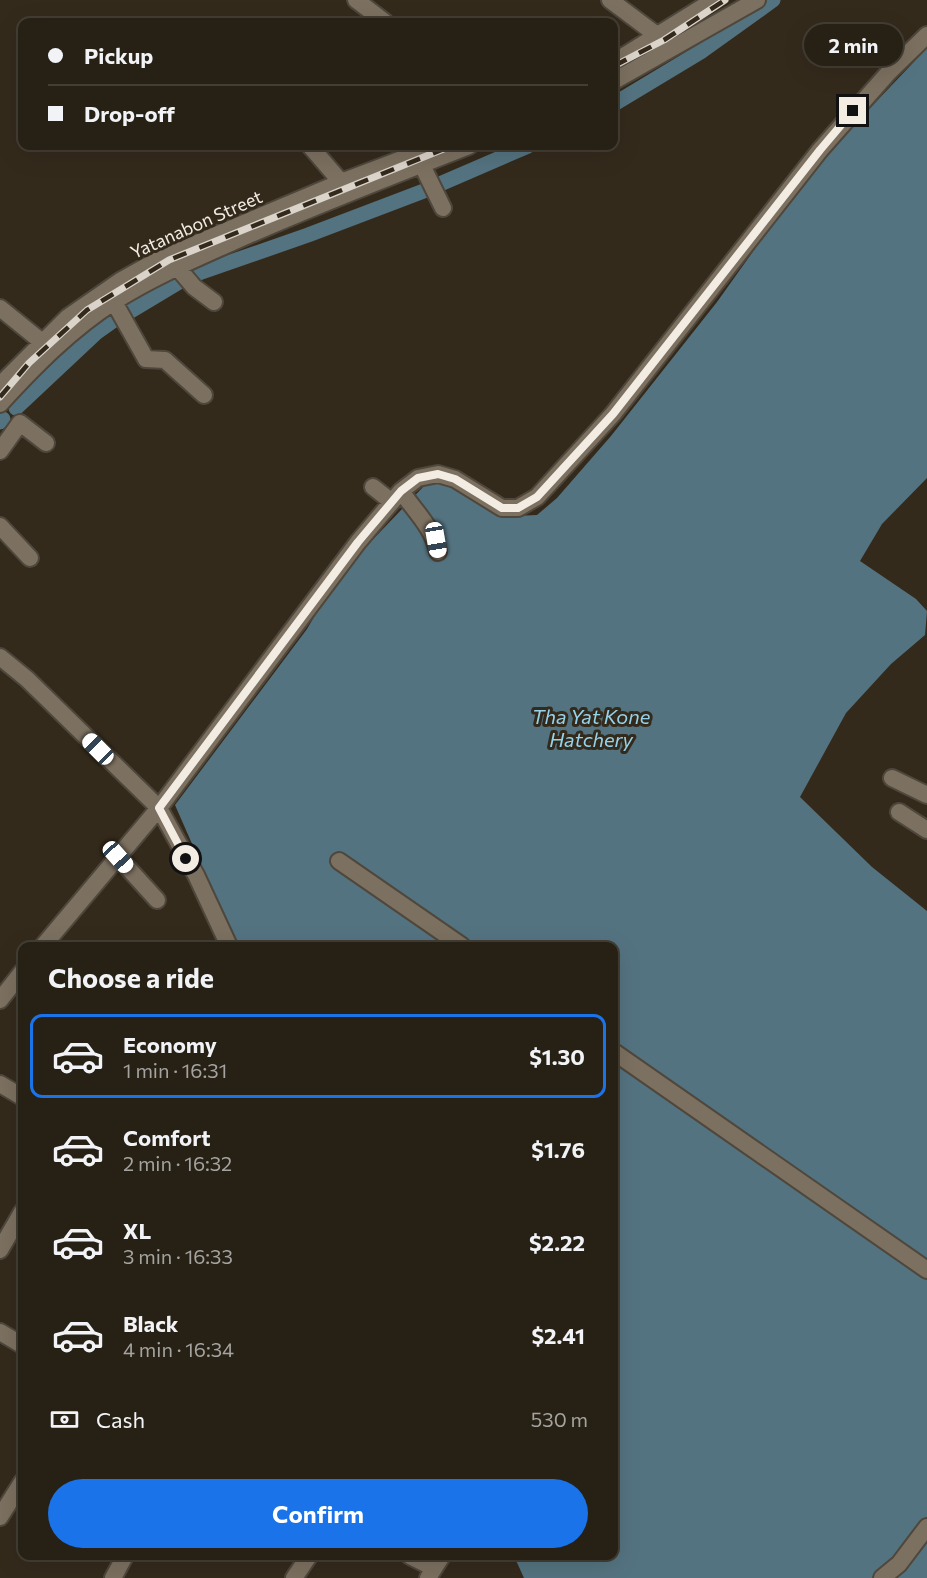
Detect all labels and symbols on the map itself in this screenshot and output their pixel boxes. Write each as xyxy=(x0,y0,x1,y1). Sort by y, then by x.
callout: 2 min xyxy=(804,24,902,66)
route end xyxy=(839,97,866,124)
street label: Yatanabon Street xyxy=(127,185,265,263)
car xyxy=(424,521,448,559)
water label: Tha Yat Kone Hatchery xyxy=(532,704,651,751)
car xyxy=(79,730,117,768)
car xyxy=(99,838,137,876)
route start xyxy=(172,845,199,872)

